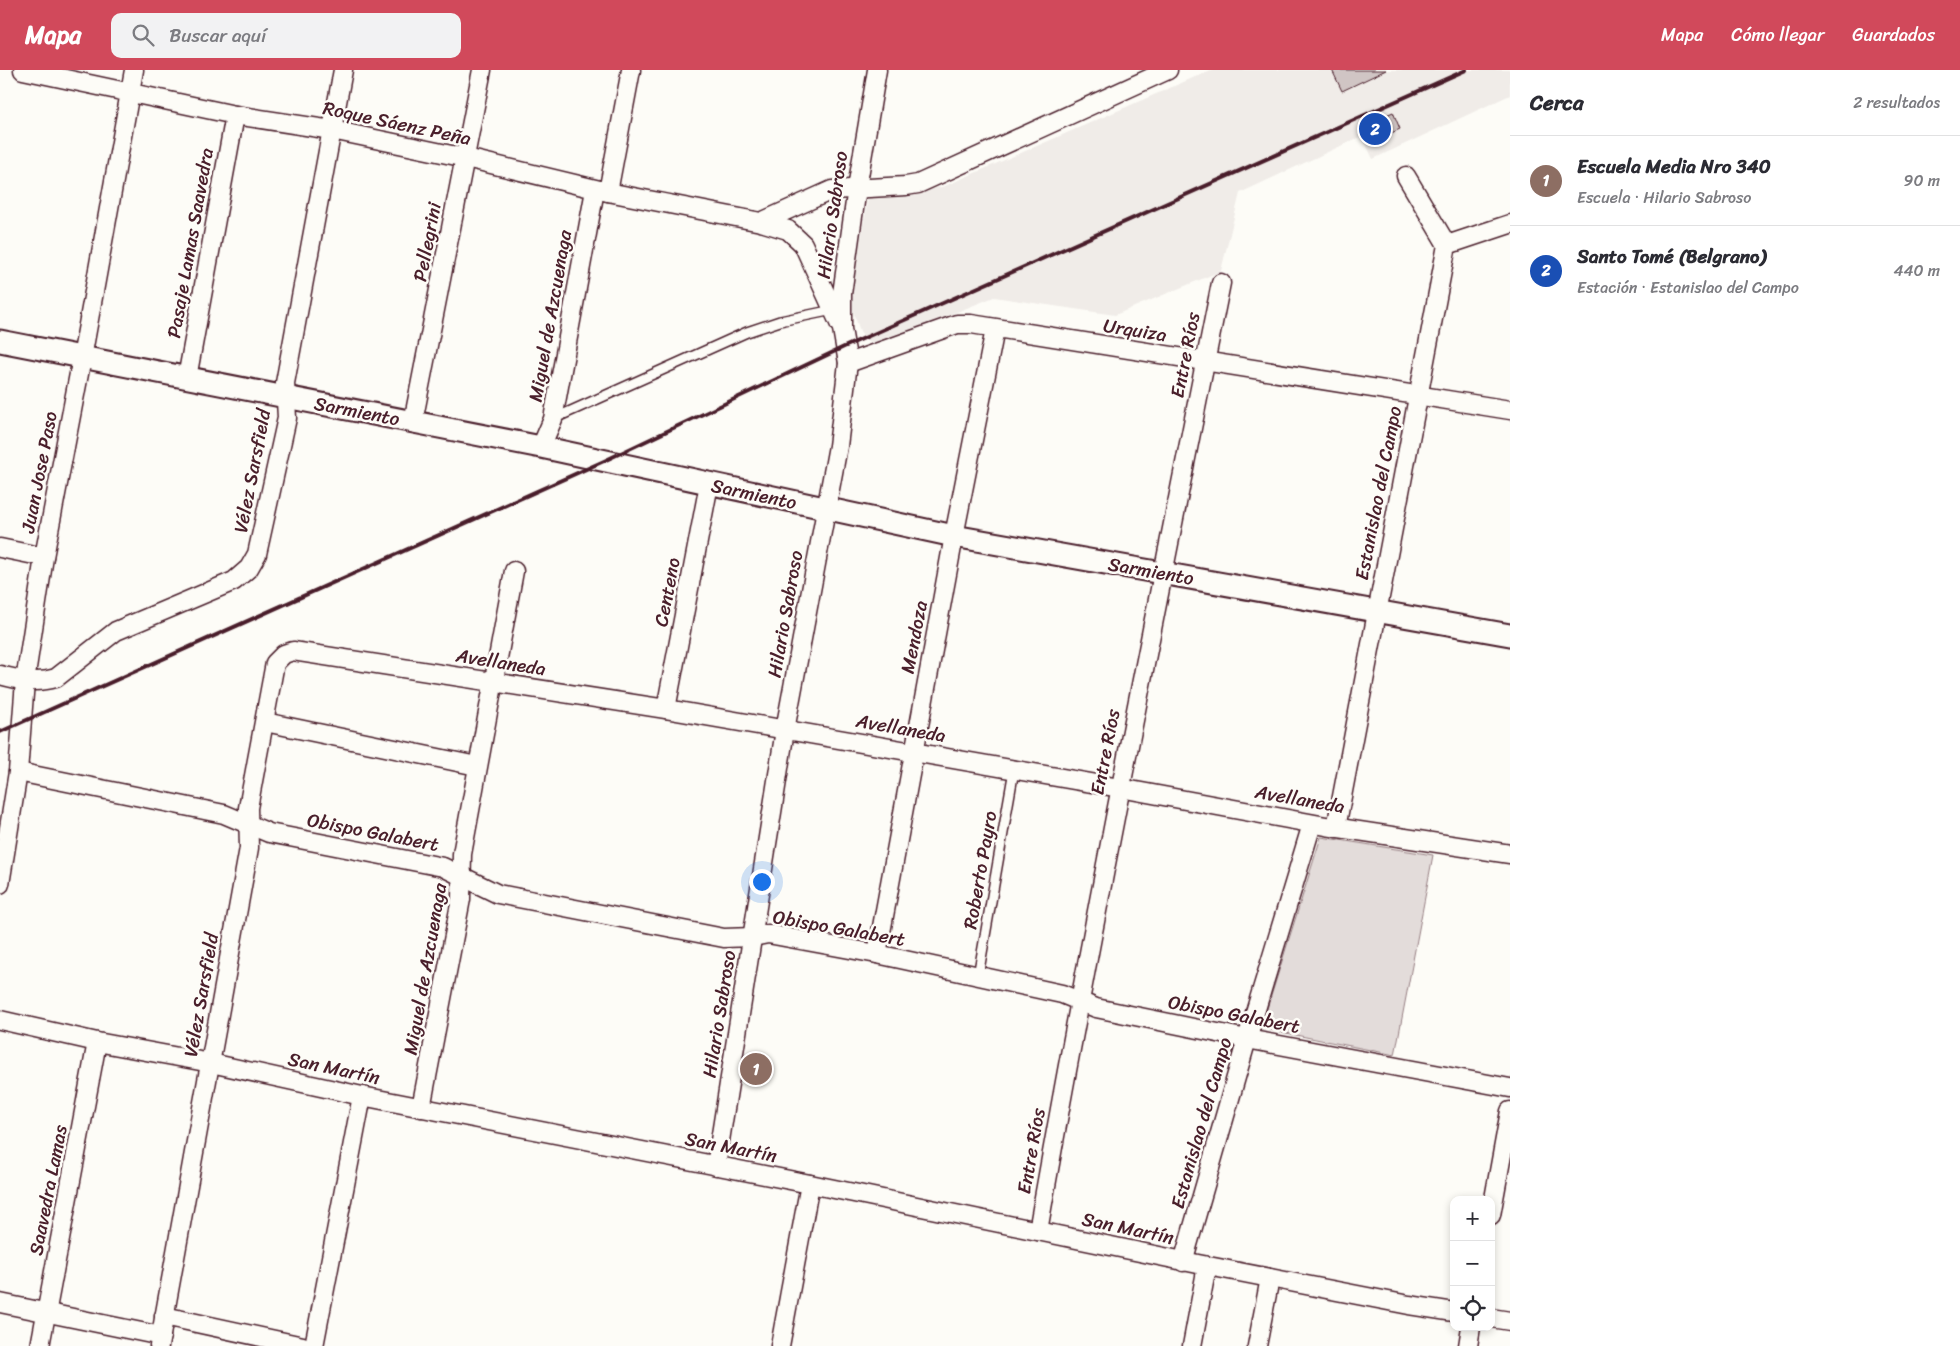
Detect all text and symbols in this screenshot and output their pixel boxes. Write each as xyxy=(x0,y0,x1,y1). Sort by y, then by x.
search box xyxy=(111,13,461,58)
text: Mapa xyxy=(25,14,81,56)
text: Buscar aquí xyxy=(169,19,266,52)
text: Mapa xyxy=(1661,19,1703,51)
text: Cómo llegar xyxy=(1731,19,1824,51)
text: Guardados xyxy=(1852,19,1935,51)
icon: search xyxy=(129,21,157,49)
text: Cerca xyxy=(1530,84,1584,122)
text: 2 resultados xyxy=(1853,88,1940,117)
street label: Roque Sáenz Peña xyxy=(320,91,475,155)
pin: 2 xyxy=(1359,110,1391,148)
street label: Pasaje Lamas Saavedra xyxy=(157,145,223,341)
street label: Hilario Sabroso xyxy=(807,149,857,281)
text: Escuela Media Nro 340 xyxy=(1577,150,1771,183)
text: 1 xyxy=(1543,166,1549,195)
text: 90 m xyxy=(1904,166,1940,195)
text: Escuela · Hilario Sabroso xyxy=(1577,183,1751,212)
street label: Pellegrini xyxy=(403,199,451,284)
street label: Miguel de Azcuenaga xyxy=(519,227,581,405)
text: Santo Tomé (Belgrano) xyxy=(1577,240,1766,273)
text: 2 xyxy=(1541,256,1551,285)
text: 440 m xyxy=(1893,256,1940,285)
text: Estación · Estanislao del Campo xyxy=(1577,273,1799,302)
street label: Urquiza xyxy=(1101,309,1169,351)
street label: Entre Ríos xyxy=(1161,309,1210,401)
street label: Sarmiento xyxy=(311,387,403,436)
street label: Estanislao del Campo xyxy=(1345,403,1411,583)
street label: Vélez Sarsfield xyxy=(224,404,281,536)
street label: Juan Jose Paso xyxy=(11,408,67,537)
street label: Sarmiento xyxy=(708,469,800,519)
street label: Sarmiento xyxy=(1106,547,1197,595)
street label: Hilario Sabroso xyxy=(758,548,812,680)
street label: Centeno xyxy=(644,555,690,629)
street label: Mendoza xyxy=(891,597,937,676)
street label: Avellaneda xyxy=(453,638,549,685)
street label: Avellaneda xyxy=(853,704,949,752)
street label: Entre Ríos xyxy=(1081,706,1130,798)
street label: Avellaneda xyxy=(1252,775,1348,823)
street label: Obispo Galabert xyxy=(304,803,442,861)
street label: Roberto Payro xyxy=(953,808,1007,932)
your location xyxy=(749,869,775,895)
street label: Miguel de Azcuenaga xyxy=(394,880,456,1058)
street label: Obispo Galabert xyxy=(770,900,908,956)
street label: Vélez Sarsfield xyxy=(174,928,228,1060)
street label: Hilario Sabroso xyxy=(693,948,745,1080)
street label: Obispo Galabert xyxy=(1165,985,1303,1043)
street label: Estanislao del Campo xyxy=(1161,1033,1241,1213)
street label: San Martín xyxy=(285,1042,383,1094)
pin: 1 xyxy=(740,1050,772,1088)
street label: Entre Ríos xyxy=(1007,1105,1055,1197)
street label: Saavedra Lamas xyxy=(19,1122,77,1258)
street label: San Martín xyxy=(682,1122,780,1172)
map controls xyxy=(1450,1196,1495,1331)
button: + xyxy=(1450,1196,1495,1241)
street label: San Martín xyxy=(1079,1202,1177,1254)
button: − xyxy=(1450,1241,1495,1286)
button: locate xyxy=(1450,1286,1495,1331)

